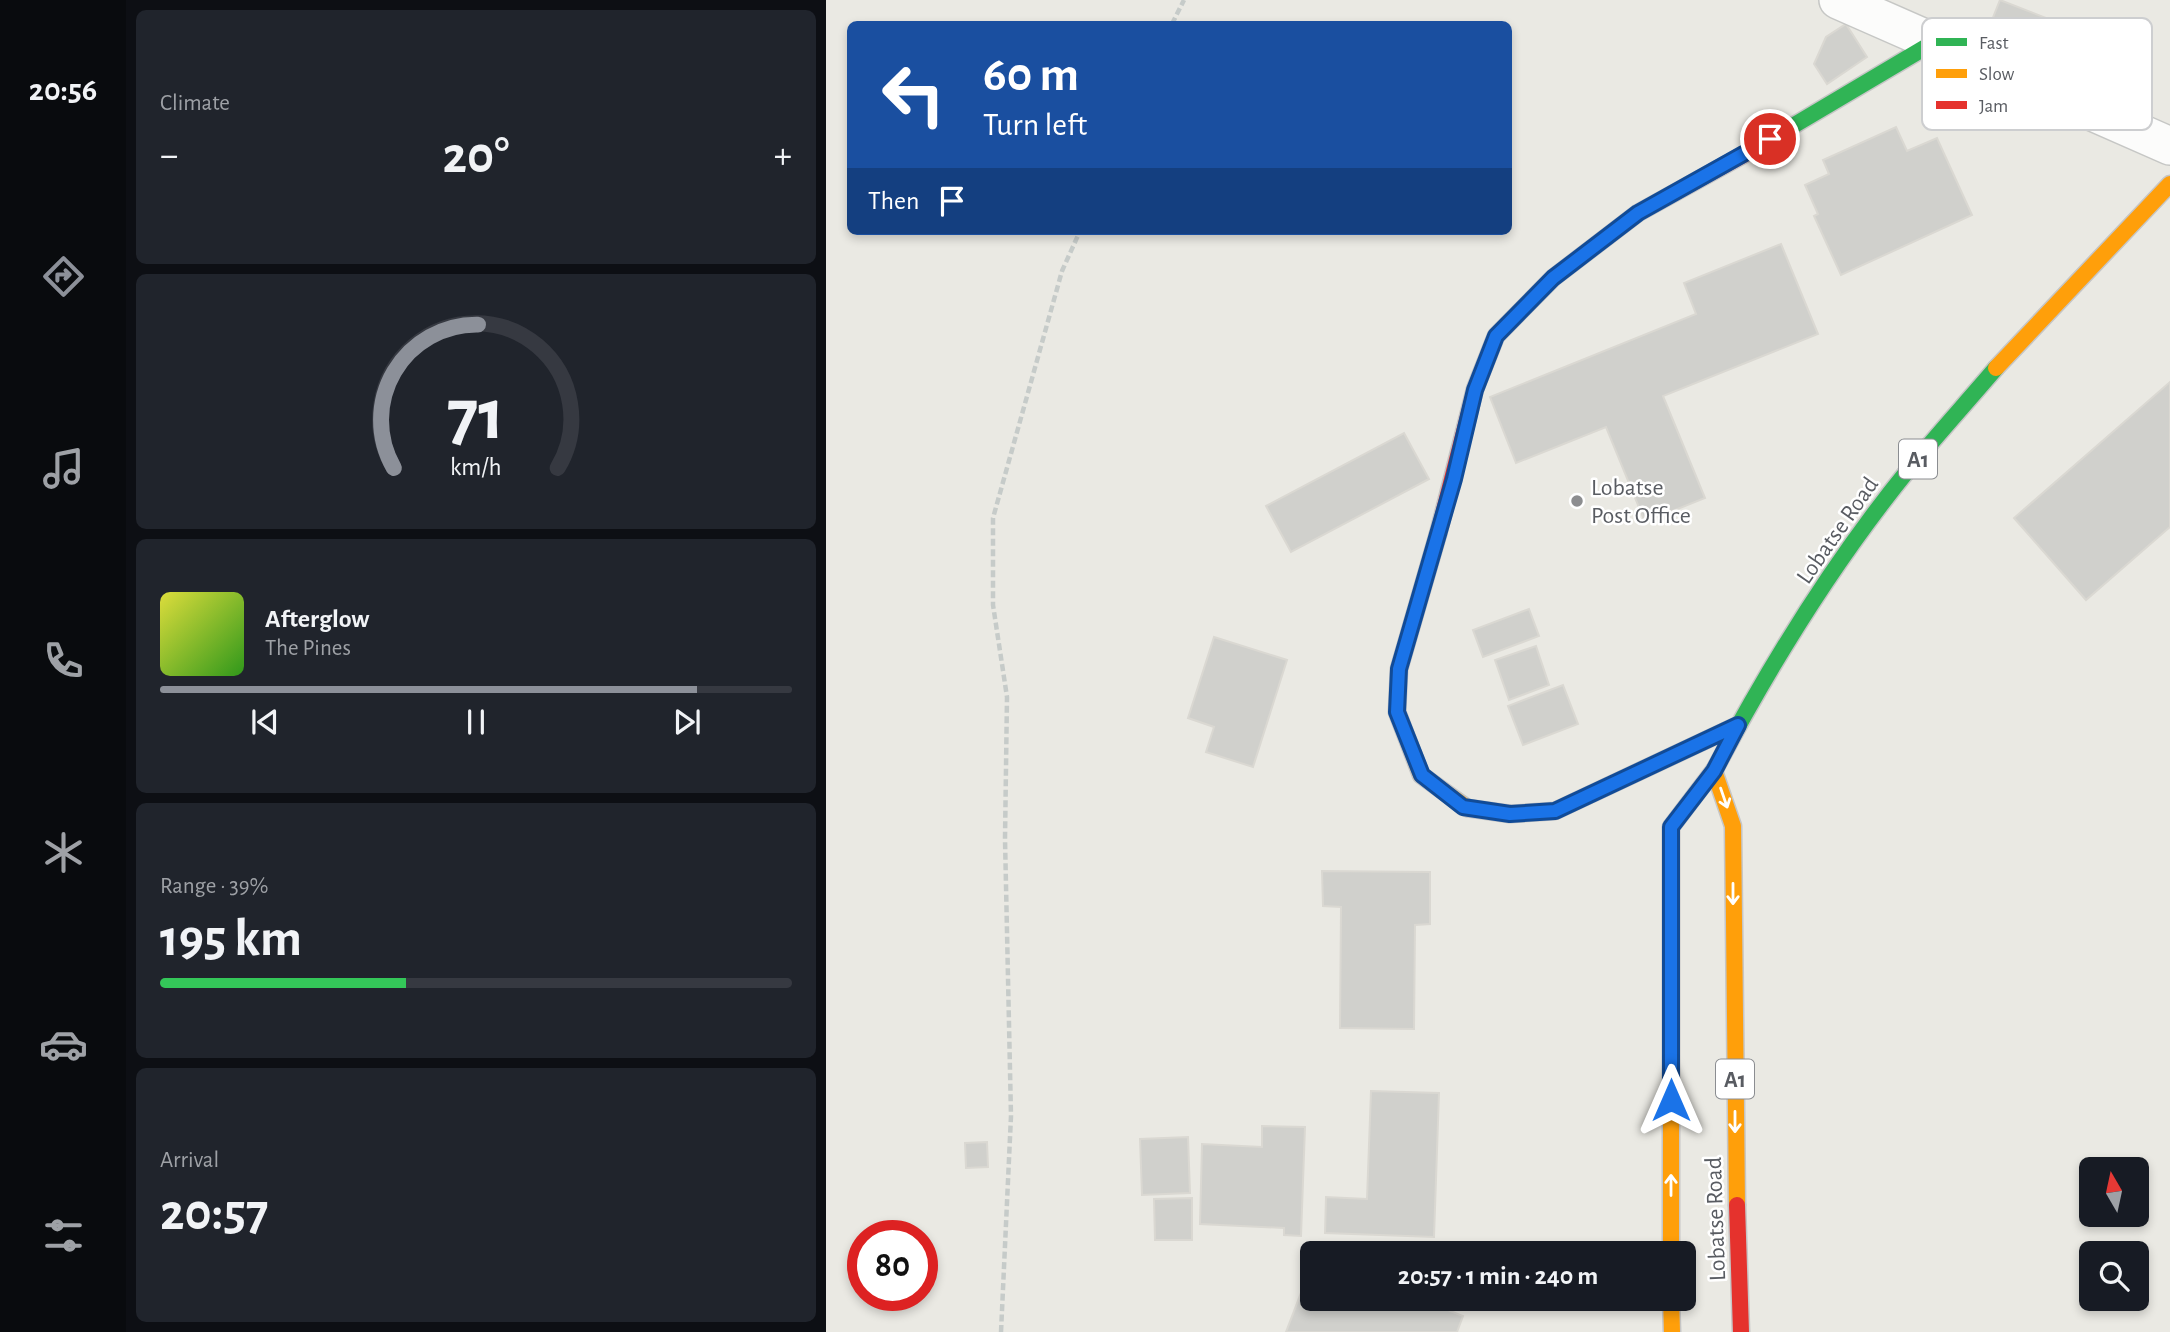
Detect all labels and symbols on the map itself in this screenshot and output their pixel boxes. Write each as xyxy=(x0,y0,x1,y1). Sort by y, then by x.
legend xyxy=(1922,18,2152,130)
text: Fast xyxy=(1979,34,2009,53)
text: Slow xyxy=(1979,65,2015,84)
text: Jam xyxy=(1979,97,2008,116)
pin xyxy=(1740,109,1800,169)
road number: A1 xyxy=(1899,440,1937,478)
street label: Lobatse Road xyxy=(1792,473,1883,588)
place label: Lobatse Post Office xyxy=(1591,476,1691,528)
marker: Lobatse Post Office xyxy=(1569,493,1585,509)
one-way arrow xyxy=(1719,787,1731,809)
one-way arrow xyxy=(1727,882,1740,905)
road number: A1 xyxy=(1716,1060,1754,1098)
position arrow xyxy=(1634,1063,1708,1137)
one-way arrow xyxy=(1728,1110,1742,1133)
street label: Lobatse Road xyxy=(1702,1157,1730,1281)
north arrow xyxy=(2079,1157,2149,1227)
one-way arrow xyxy=(1664,1174,1678,1197)
speed limit sign: 80 xyxy=(847,1220,938,1311)

